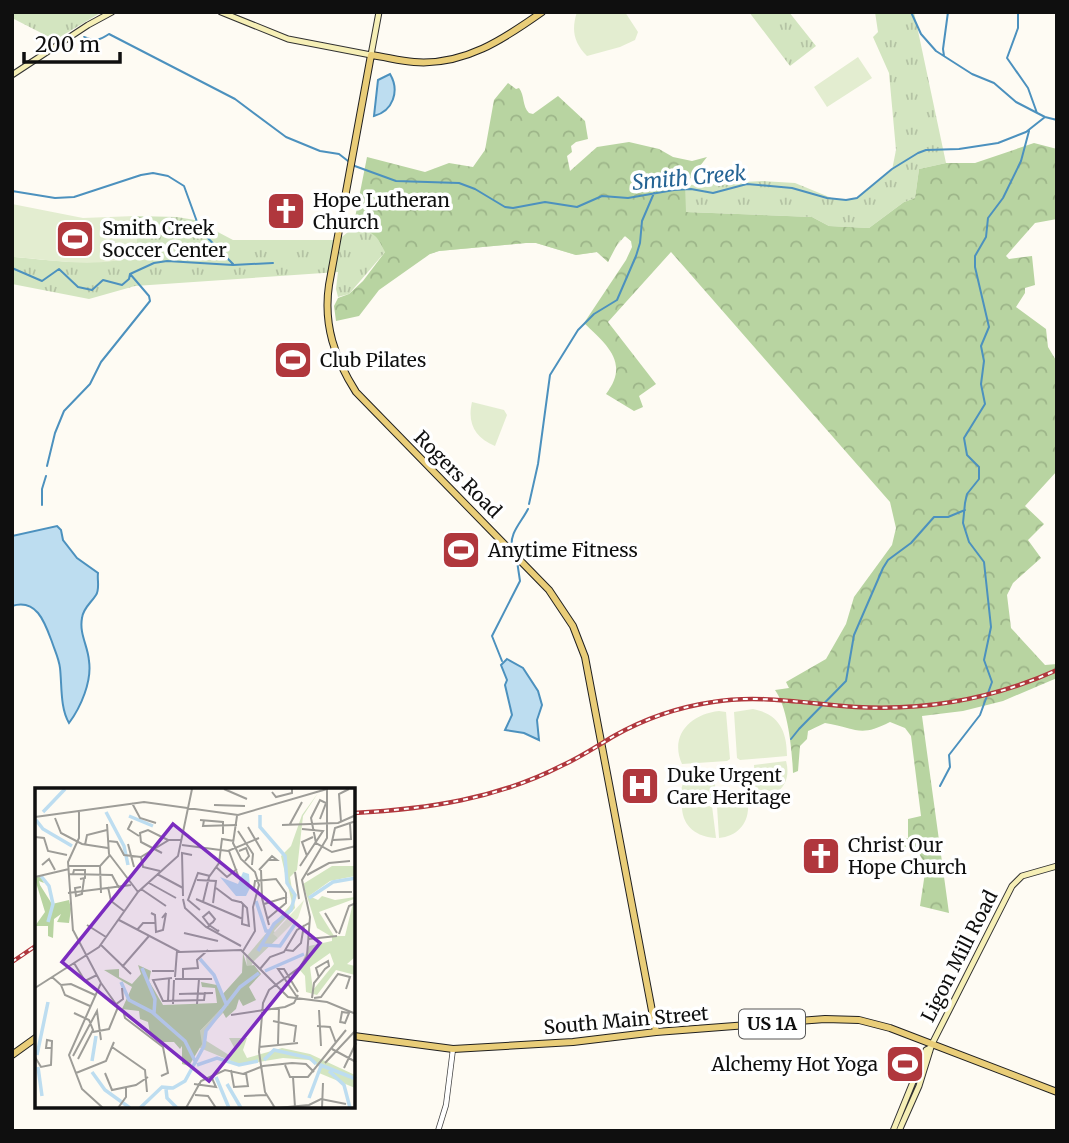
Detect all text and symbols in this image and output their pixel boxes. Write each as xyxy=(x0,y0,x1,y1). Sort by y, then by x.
scale bar xyxy=(24,21,121,65)
text: 200 m xyxy=(35,31,100,58)
water label: Smith Creek xyxy=(631,159,747,196)
place label: Hope Lutheran Church xyxy=(313,188,450,234)
church icon: Hope Lutheran Church xyxy=(265,190,307,232)
place label: Smith Creek Soccer Center xyxy=(102,216,227,262)
sports icon: Smith Creek Soccer Center xyxy=(54,218,96,260)
sports icon: Club Pilates xyxy=(272,339,314,381)
place label: Club Pilates xyxy=(320,348,426,372)
street label: Rogers Road xyxy=(409,425,507,523)
sports icon: Anytime Fitness xyxy=(440,529,482,571)
place label: Anytime Fitness xyxy=(487,538,638,562)
place label: Duke Urgent Care Heritage xyxy=(667,763,791,809)
hospital icon: Duke Urgent Care Heritage xyxy=(619,765,661,807)
inset map xyxy=(35,788,355,1108)
place label: Christ Our Hope Church xyxy=(848,833,967,879)
church icon: Christ Our Hope Church xyxy=(800,835,842,877)
street label: Ligon Mill Road xyxy=(916,886,1002,1026)
street label: South Main Street xyxy=(543,1001,710,1039)
road number: US 1A xyxy=(739,1009,805,1038)
sports icon: Alchemy Hot Yoga xyxy=(884,1043,926,1085)
place label: Alchemy Hot Yoga xyxy=(710,1052,878,1076)

